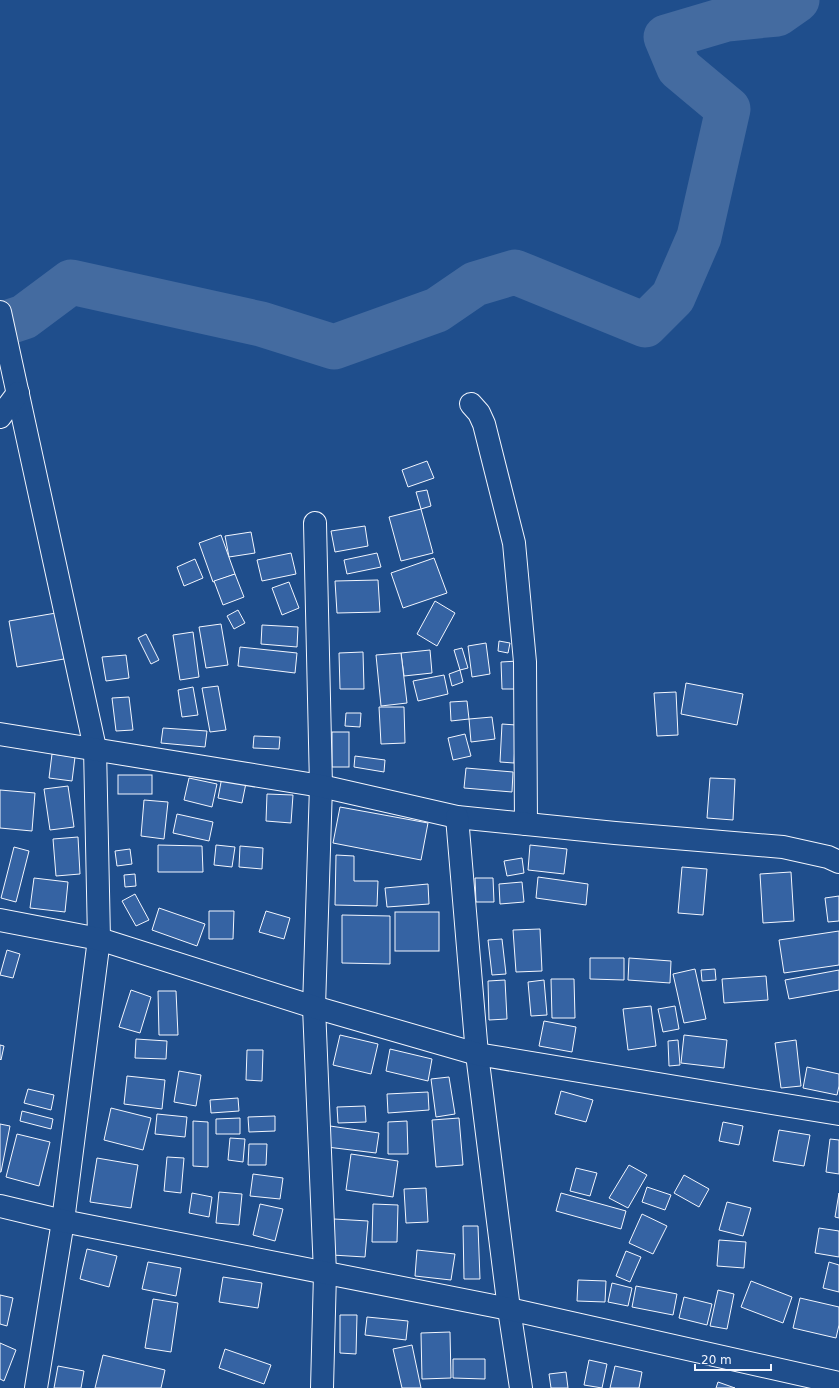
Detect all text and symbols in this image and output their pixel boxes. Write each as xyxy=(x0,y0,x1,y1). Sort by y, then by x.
scale bar xyxy=(695,1346,771,1372)
text: 20 m xyxy=(701,1353,732,1367)

